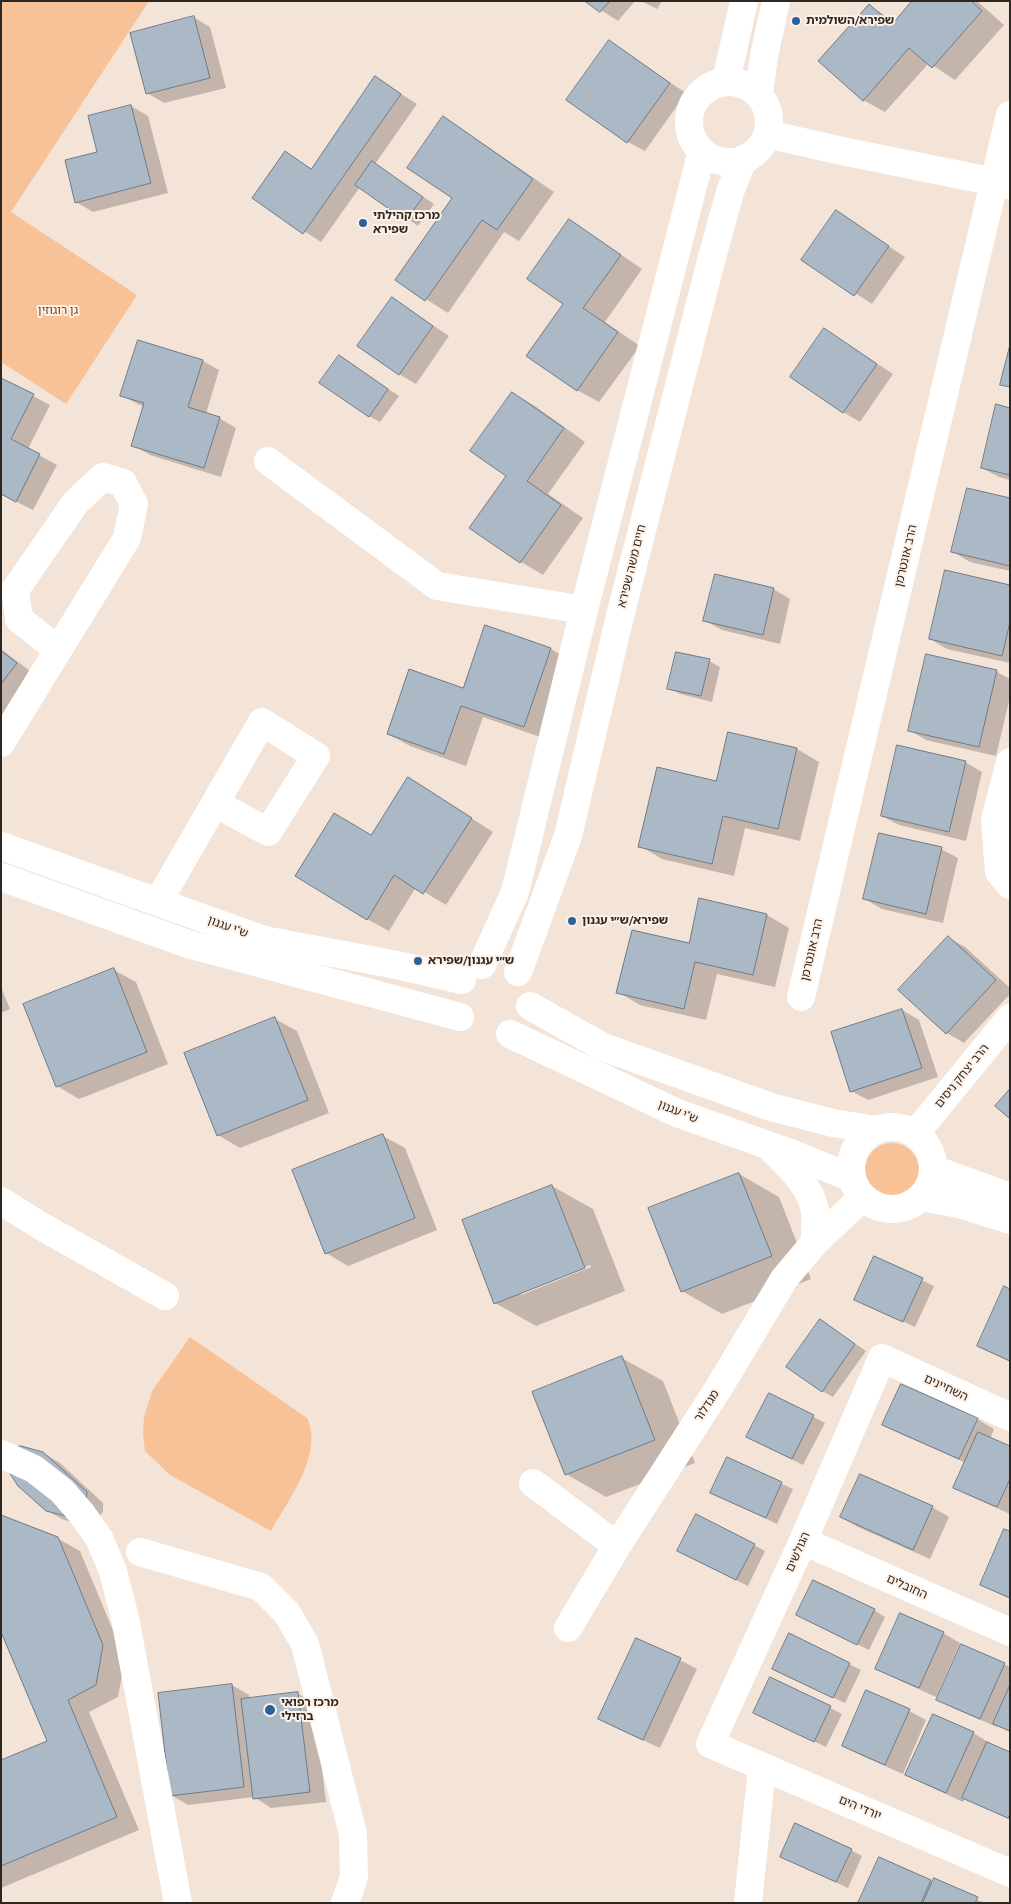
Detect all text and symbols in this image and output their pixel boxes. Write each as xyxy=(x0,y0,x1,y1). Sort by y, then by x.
place label: שפירא/השולמית xyxy=(806,14,894,28)
marker: שפירא/השולמית xyxy=(790,15,802,27)
place label: מרכז קהילתי שפירא xyxy=(373,209,440,237)
marker: מרכז קהילתי שפירא xyxy=(357,217,369,229)
park label: גן רוגוזין xyxy=(38,304,78,318)
street label: חיים משה שפירא xyxy=(615,523,649,609)
street label: הרב אונטרמן xyxy=(892,523,920,589)
street label: ש"י עגנון xyxy=(206,913,250,941)
place label: שפירא/ש״י עגנון xyxy=(582,914,668,928)
marker: שפירא/ש״י עגנון xyxy=(566,915,578,927)
street label: הרב אונטרמן xyxy=(798,917,826,983)
place label: ש״י עגנון/שפירא xyxy=(428,954,514,968)
marker: ש״י עגנון/שפירא xyxy=(412,955,424,967)
street label: הרב יצחק ניסים xyxy=(932,1041,992,1111)
street label: ש"י עגנון xyxy=(656,1097,700,1127)
street label: השחיינים xyxy=(922,1372,970,1404)
street label: מגדלור xyxy=(691,1387,723,1425)
street label: הגולשים xyxy=(783,1530,813,1574)
street label: החובלים xyxy=(884,1572,930,1602)
place label: מרכז רפואי ברזילי xyxy=(281,1696,339,1724)
marker: מרכז רפואי ברזילי xyxy=(263,1703,277,1717)
street label: יורדי הים xyxy=(837,1793,883,1823)

